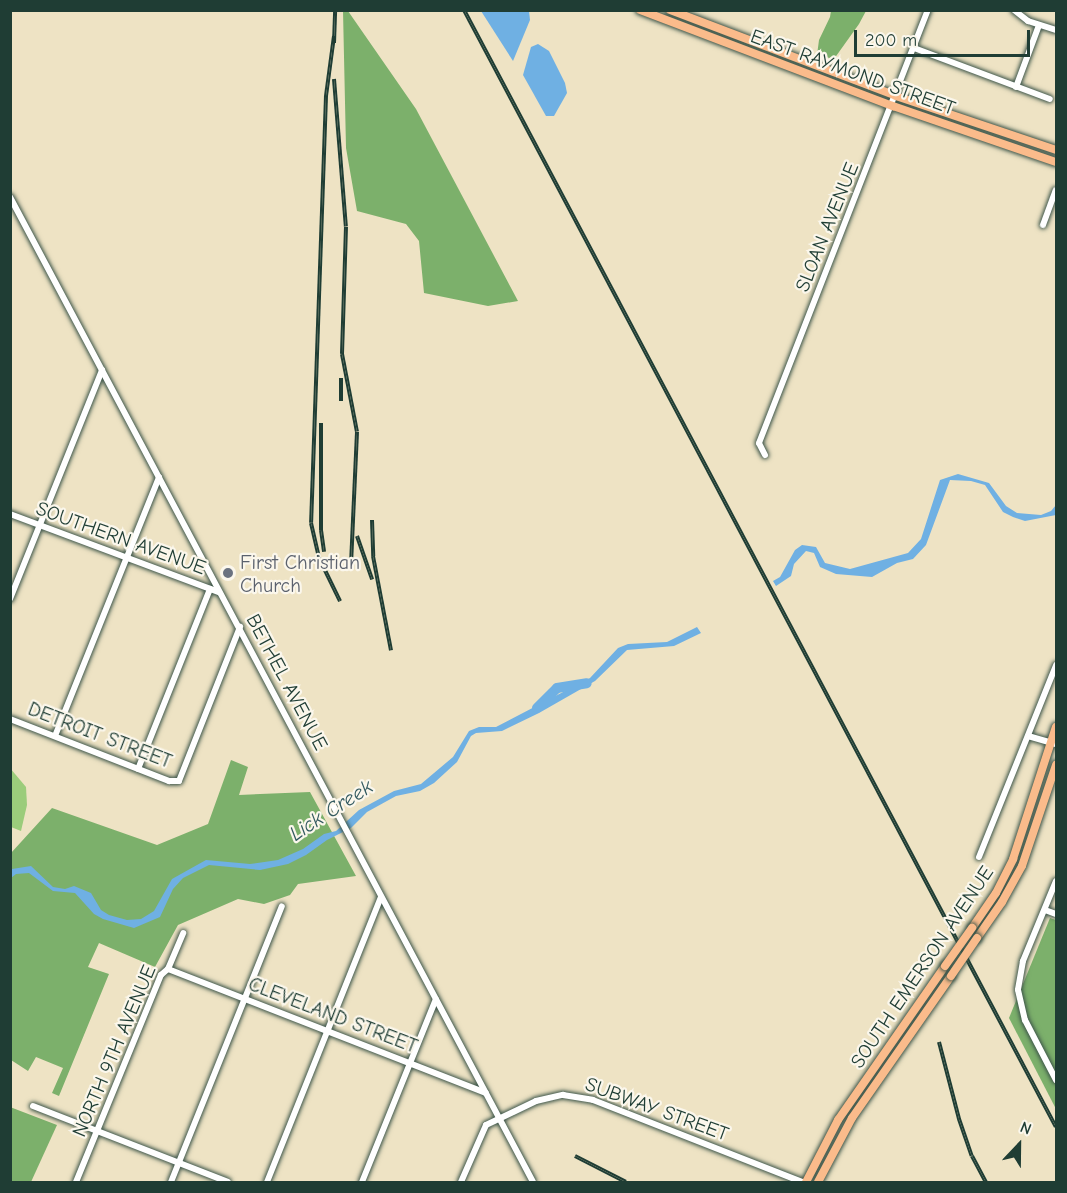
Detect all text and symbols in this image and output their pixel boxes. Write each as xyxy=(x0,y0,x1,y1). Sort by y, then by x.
scale bar xyxy=(857,18,1032,56)
street label: EAST RAYMOND STREET xyxy=(747,24,959,120)
text: 200 m xyxy=(865,30,917,51)
street label: SLOAN AVENUE xyxy=(790,159,864,295)
street label: SOUTHERN AVENUE xyxy=(33,496,209,580)
place label: First Christian Church xyxy=(240,550,360,597)
marker: First Christian Church xyxy=(221,566,235,580)
street label: BETHEL AVENUE xyxy=(241,610,333,754)
street label: DETROIT STREET xyxy=(25,697,175,773)
water label: Lick Creek xyxy=(285,774,377,846)
street label: SOUTH EMERSON AVENUE xyxy=(845,861,999,1073)
street label: NORTH 9TH AVENUE xyxy=(67,961,161,1141)
street label: CLEVELAND STREET xyxy=(245,972,421,1058)
street label: SUBWAY STREET xyxy=(582,1072,732,1146)
north arrow xyxy=(989,1115,1049,1175)
text: N xyxy=(1018,1118,1034,1139)

